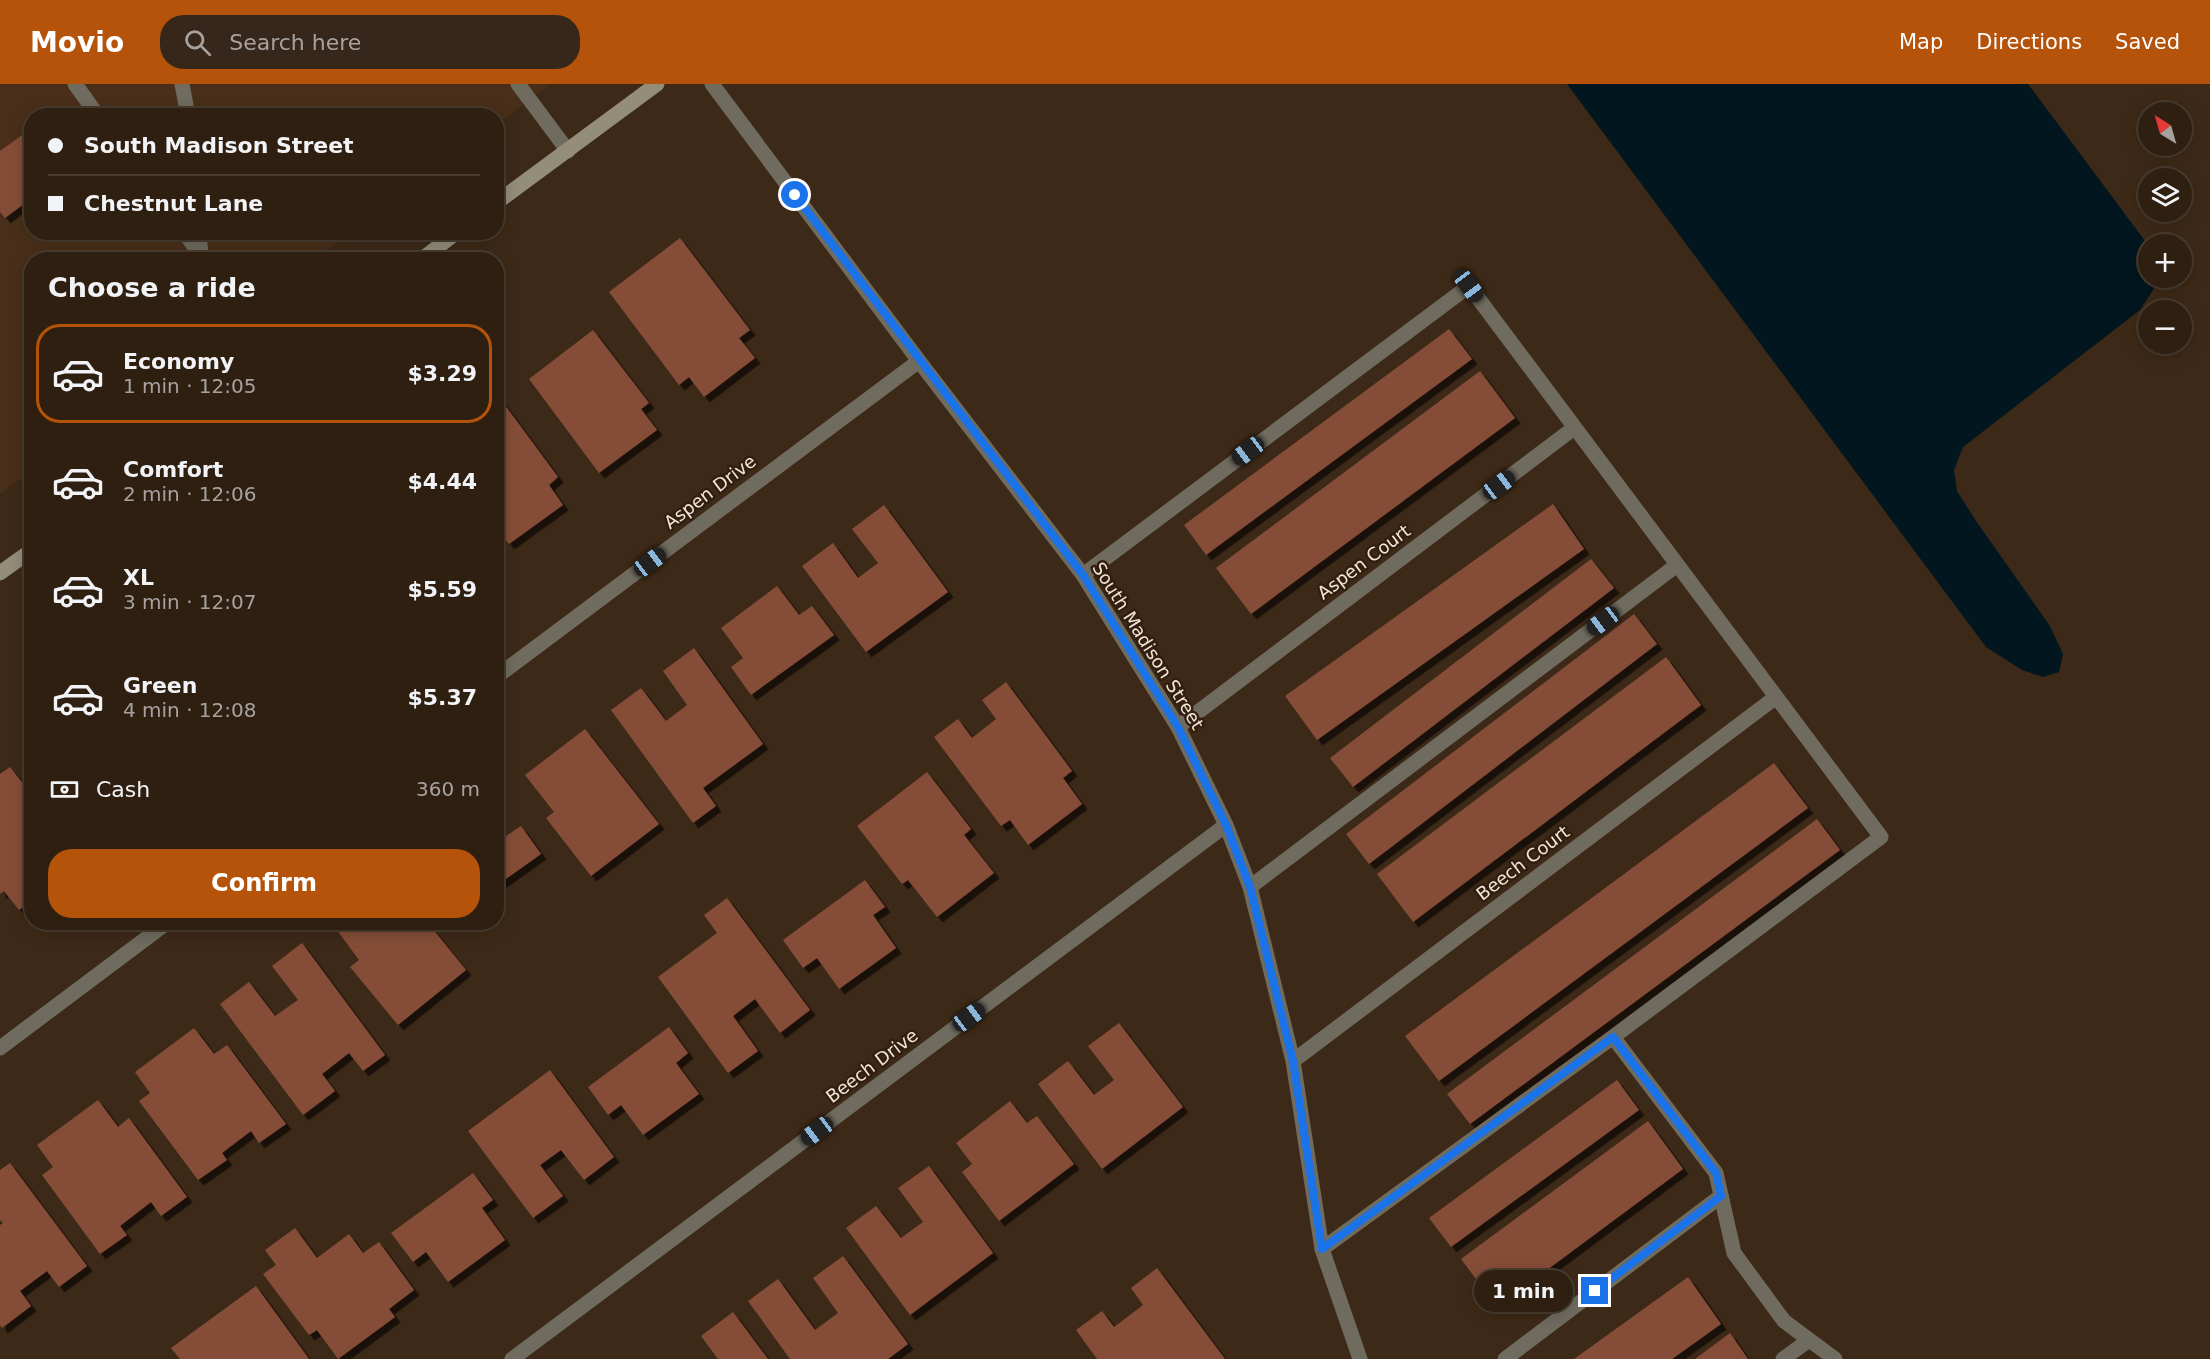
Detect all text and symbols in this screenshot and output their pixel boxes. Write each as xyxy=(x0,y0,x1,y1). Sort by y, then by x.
search box xyxy=(160,15,580,69)
text: Movio xyxy=(30,26,124,59)
icon: search xyxy=(181,26,214,59)
text: Search here xyxy=(229,30,361,55)
text: Map xyxy=(1899,30,1943,54)
text: Directions xyxy=(1976,30,2082,54)
text: Saved xyxy=(2115,30,2180,54)
north arrow xyxy=(2138,102,2192,156)
map controls xyxy=(2138,102,2192,354)
text: South Madison Street xyxy=(84,133,354,158)
button: layers xyxy=(2138,168,2192,222)
route start xyxy=(781,181,808,208)
text: Chestnut Lane xyxy=(84,191,263,216)
button: + xyxy=(2138,234,2192,288)
car xyxy=(1451,266,1487,306)
text: Choose a ride xyxy=(48,272,256,303)
button: − xyxy=(2138,300,2192,354)
icon: car xyxy=(51,347,105,401)
text: Economy xyxy=(123,349,234,374)
text: $3.29 xyxy=(407,361,477,386)
text: 1 min · 12:05 xyxy=(123,374,257,398)
car xyxy=(1228,433,1268,469)
street label: Aspen Drive xyxy=(660,450,760,533)
icon: car xyxy=(51,455,105,509)
text: Comfort xyxy=(123,457,223,482)
car xyxy=(1479,467,1519,503)
text: $4.44 xyxy=(407,469,477,494)
text: 2 min · 12:06 xyxy=(123,482,257,506)
street label: Aspen Court xyxy=(1313,520,1414,603)
car xyxy=(630,544,670,580)
street label: South Madison Street xyxy=(1088,558,1209,733)
icon: car xyxy=(51,563,105,617)
text: XL xyxy=(123,565,154,590)
text: $5.59 xyxy=(407,577,477,602)
text: 3 min · 12:07 xyxy=(123,590,257,614)
car xyxy=(1583,603,1623,639)
icon: car xyxy=(51,671,105,725)
text: Green xyxy=(123,673,197,698)
text: $5.37 xyxy=(407,685,477,710)
text: 4 min · 12:08 xyxy=(123,698,257,722)
icon: cash xyxy=(48,773,81,806)
text: Cash xyxy=(96,777,150,802)
text: 360 m xyxy=(416,777,480,801)
street label: Beech Court xyxy=(1472,821,1573,904)
button: Confirm xyxy=(48,849,480,918)
car xyxy=(949,999,989,1035)
street label: Beech Drive xyxy=(822,1024,922,1107)
car xyxy=(797,1113,837,1149)
callout: 1 min xyxy=(1475,1270,1574,1312)
route end xyxy=(1581,1277,1608,1304)
text: 1 min xyxy=(1492,1279,1555,1303)

